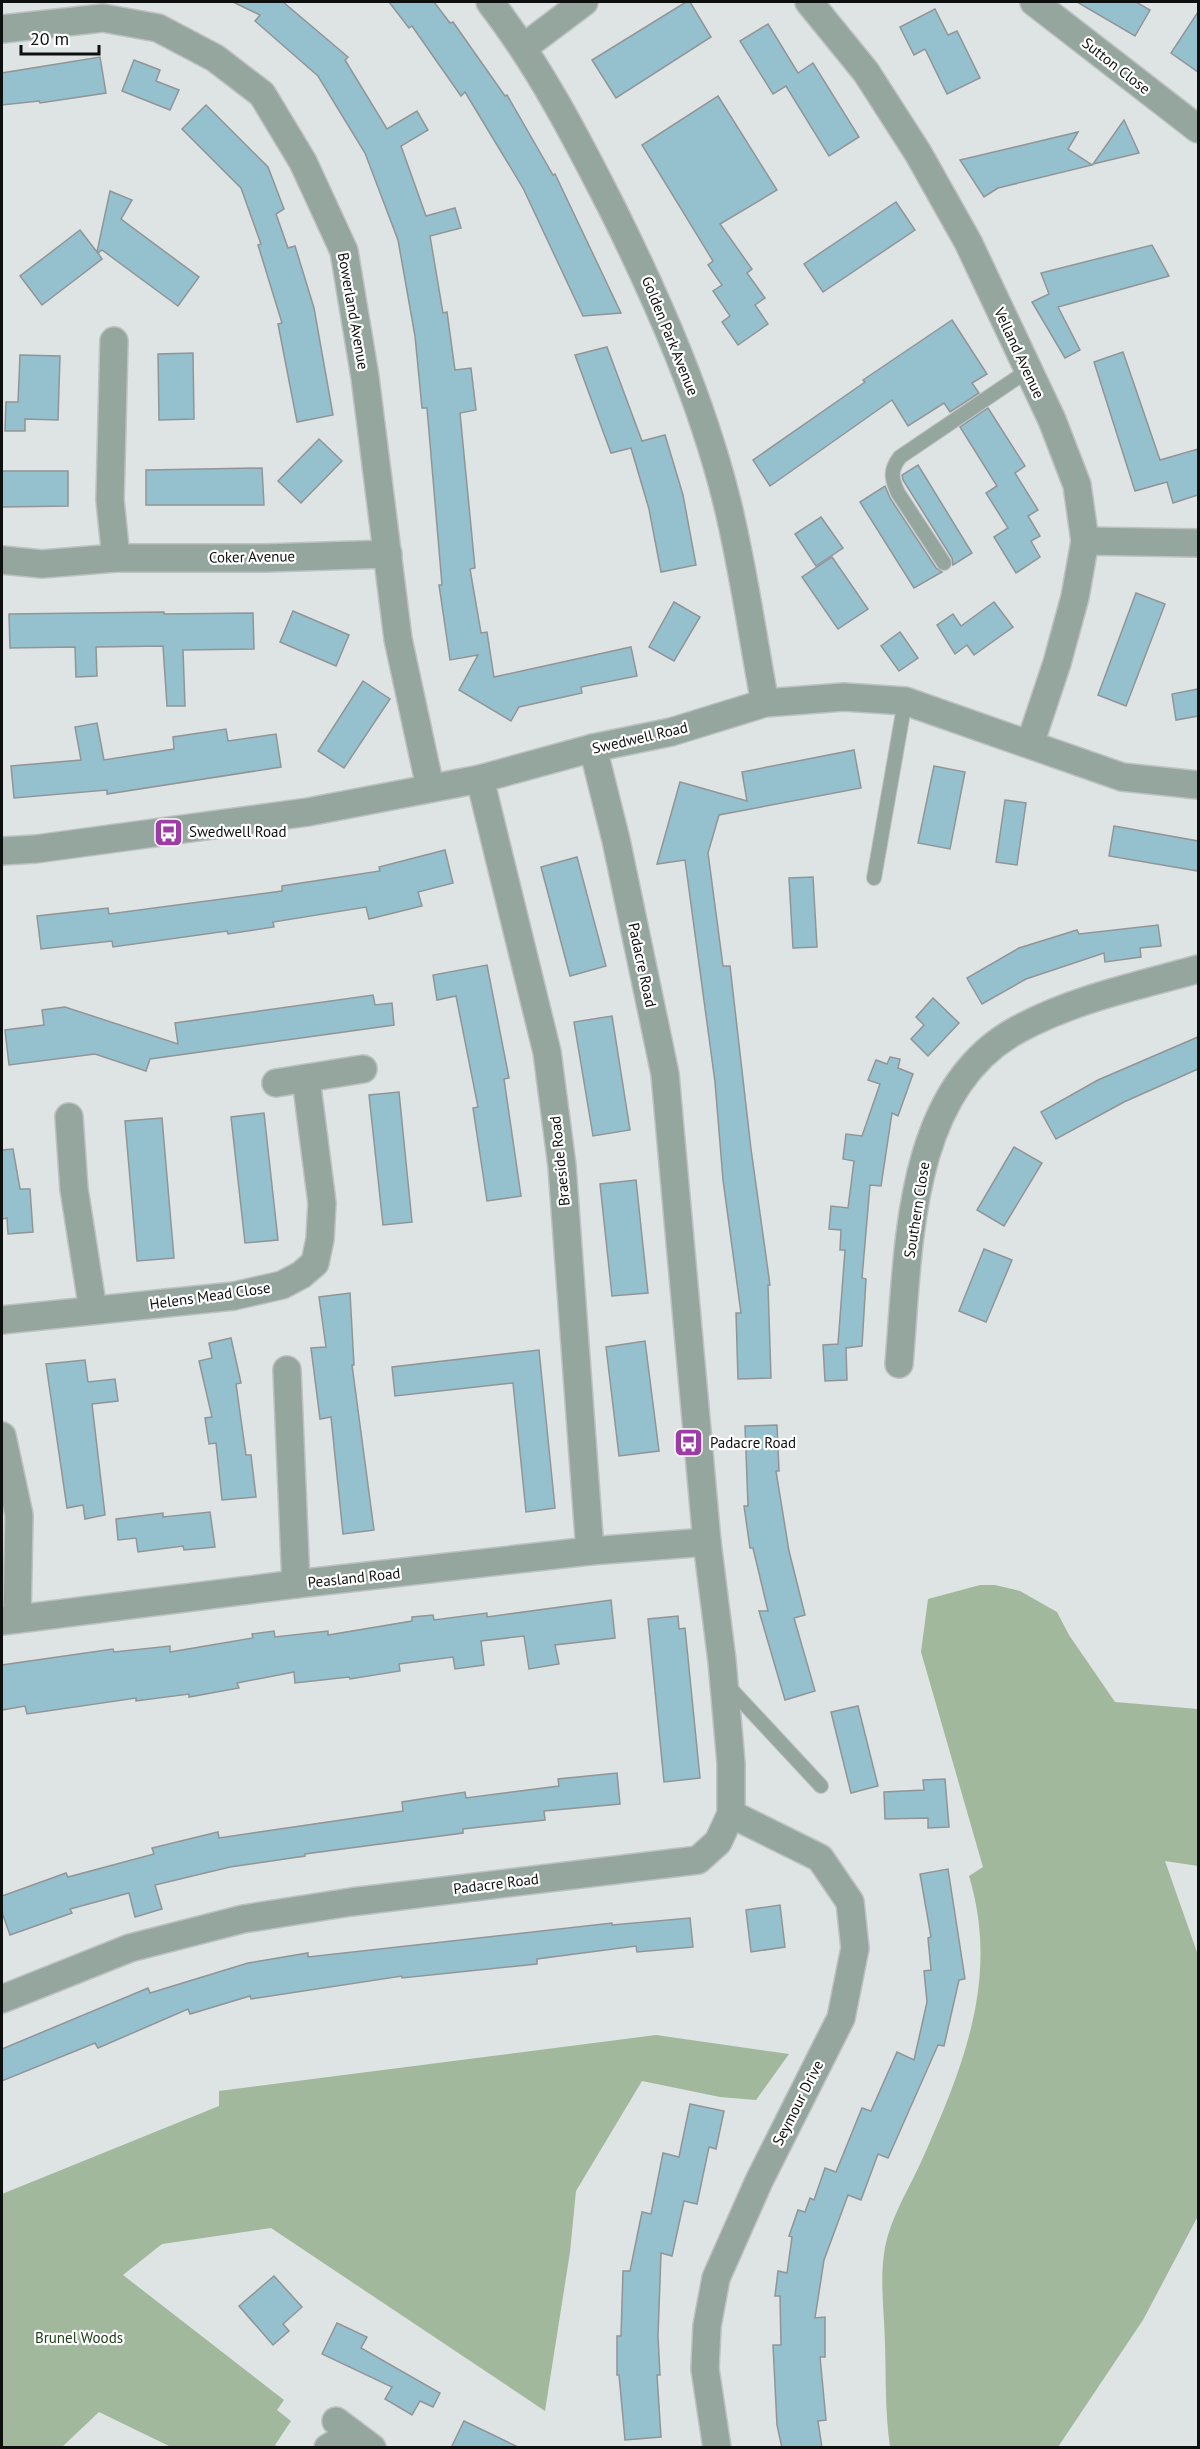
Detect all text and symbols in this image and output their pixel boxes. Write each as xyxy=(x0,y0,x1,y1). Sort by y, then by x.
scale bar xyxy=(21,18,99,56)
text: 20 m xyxy=(30,27,69,50)
street label: Sutton Close xyxy=(1078,33,1154,98)
street label: Bowerland Avenue xyxy=(334,251,373,371)
street label: Golden Park Avenue xyxy=(638,273,703,398)
street label: Velland Avenue xyxy=(990,303,1049,401)
street label: Coker Avenue xyxy=(209,546,295,567)
street label: Swedwell Road xyxy=(590,717,690,758)
bus stop icon: Swedwell Road xyxy=(152,816,184,848)
place label: Swedwell Road xyxy=(189,822,287,841)
street label: Padacre Road xyxy=(624,921,661,1009)
street label: Braeside Road xyxy=(545,1115,574,1207)
street label: Southern Close xyxy=(900,1160,933,1259)
street label: Helens Mead Close xyxy=(148,1278,272,1313)
bus stop icon: Padacre Road xyxy=(673,1427,705,1459)
place label: Padacre Road xyxy=(710,1433,796,1452)
street label: Peasland Road xyxy=(307,1563,401,1592)
street label: Padacre Road xyxy=(452,1869,540,1898)
street label: Seymour Drive xyxy=(768,2057,827,2149)
park label: Brunel Woods xyxy=(35,2328,123,2347)

